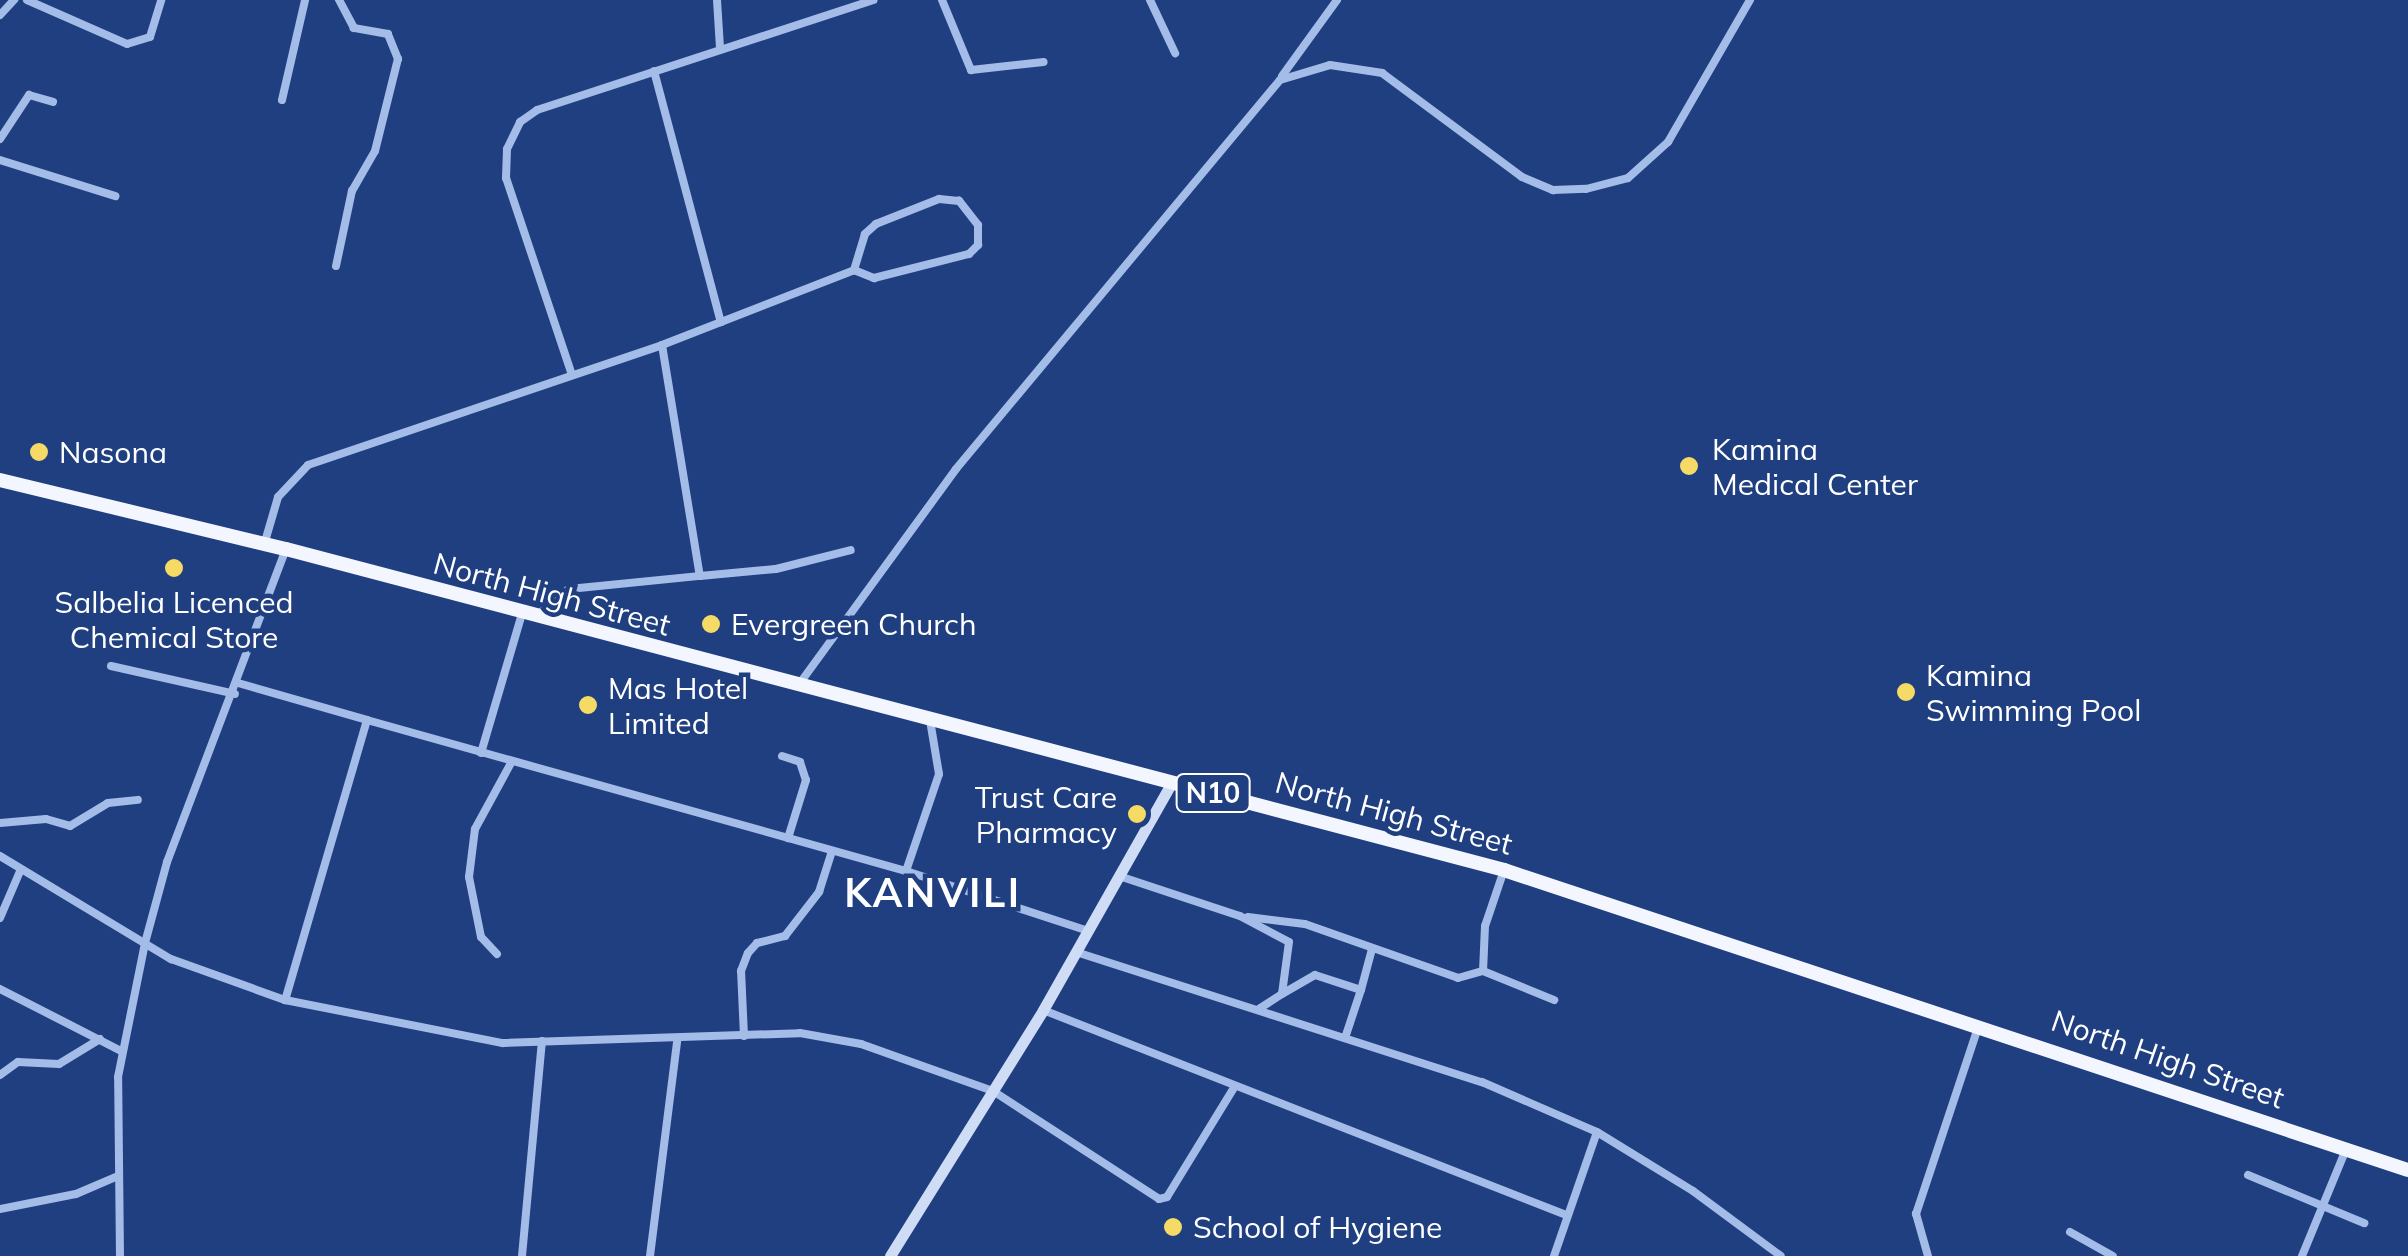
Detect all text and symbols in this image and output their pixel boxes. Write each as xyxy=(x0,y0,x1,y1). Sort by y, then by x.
place label: Kamina Medical Center xyxy=(1712,431,1918,502)
place label: Nasona xyxy=(59,434,167,470)
marker: Nasona xyxy=(28,441,50,463)
marker: Kamina Medical Center xyxy=(1676,453,1702,479)
street label: North High Street xyxy=(430,545,674,643)
marker: Salbelia Licenced Chemical Store xyxy=(163,557,185,579)
place label: Salbelia Licenced Chemical Store xyxy=(54,584,294,654)
place label: Evergreen Church xyxy=(731,606,976,642)
marker: Evergreen Church xyxy=(700,613,722,635)
place label: Kamina Swimming Pool xyxy=(1926,657,2141,728)
place label: Mas Hotel Limited xyxy=(608,670,748,740)
marker: Kamina Swimming Pool xyxy=(1895,681,1917,703)
marker: Mas Hotel Limited xyxy=(577,694,599,716)
street label: North High Street xyxy=(1272,764,1516,862)
road number: N10 xyxy=(1176,770,1250,816)
place label: Trust Care Pharmacy xyxy=(975,779,1117,850)
marker: Trust Care Pharmacy xyxy=(1126,803,1148,825)
district label: KANVILI xyxy=(844,868,1022,916)
street label: North High Street xyxy=(2047,1002,2289,1116)
place label: School of Hygiene xyxy=(1193,1209,1442,1245)
marker: School of Hygiene xyxy=(1162,1216,1184,1238)

